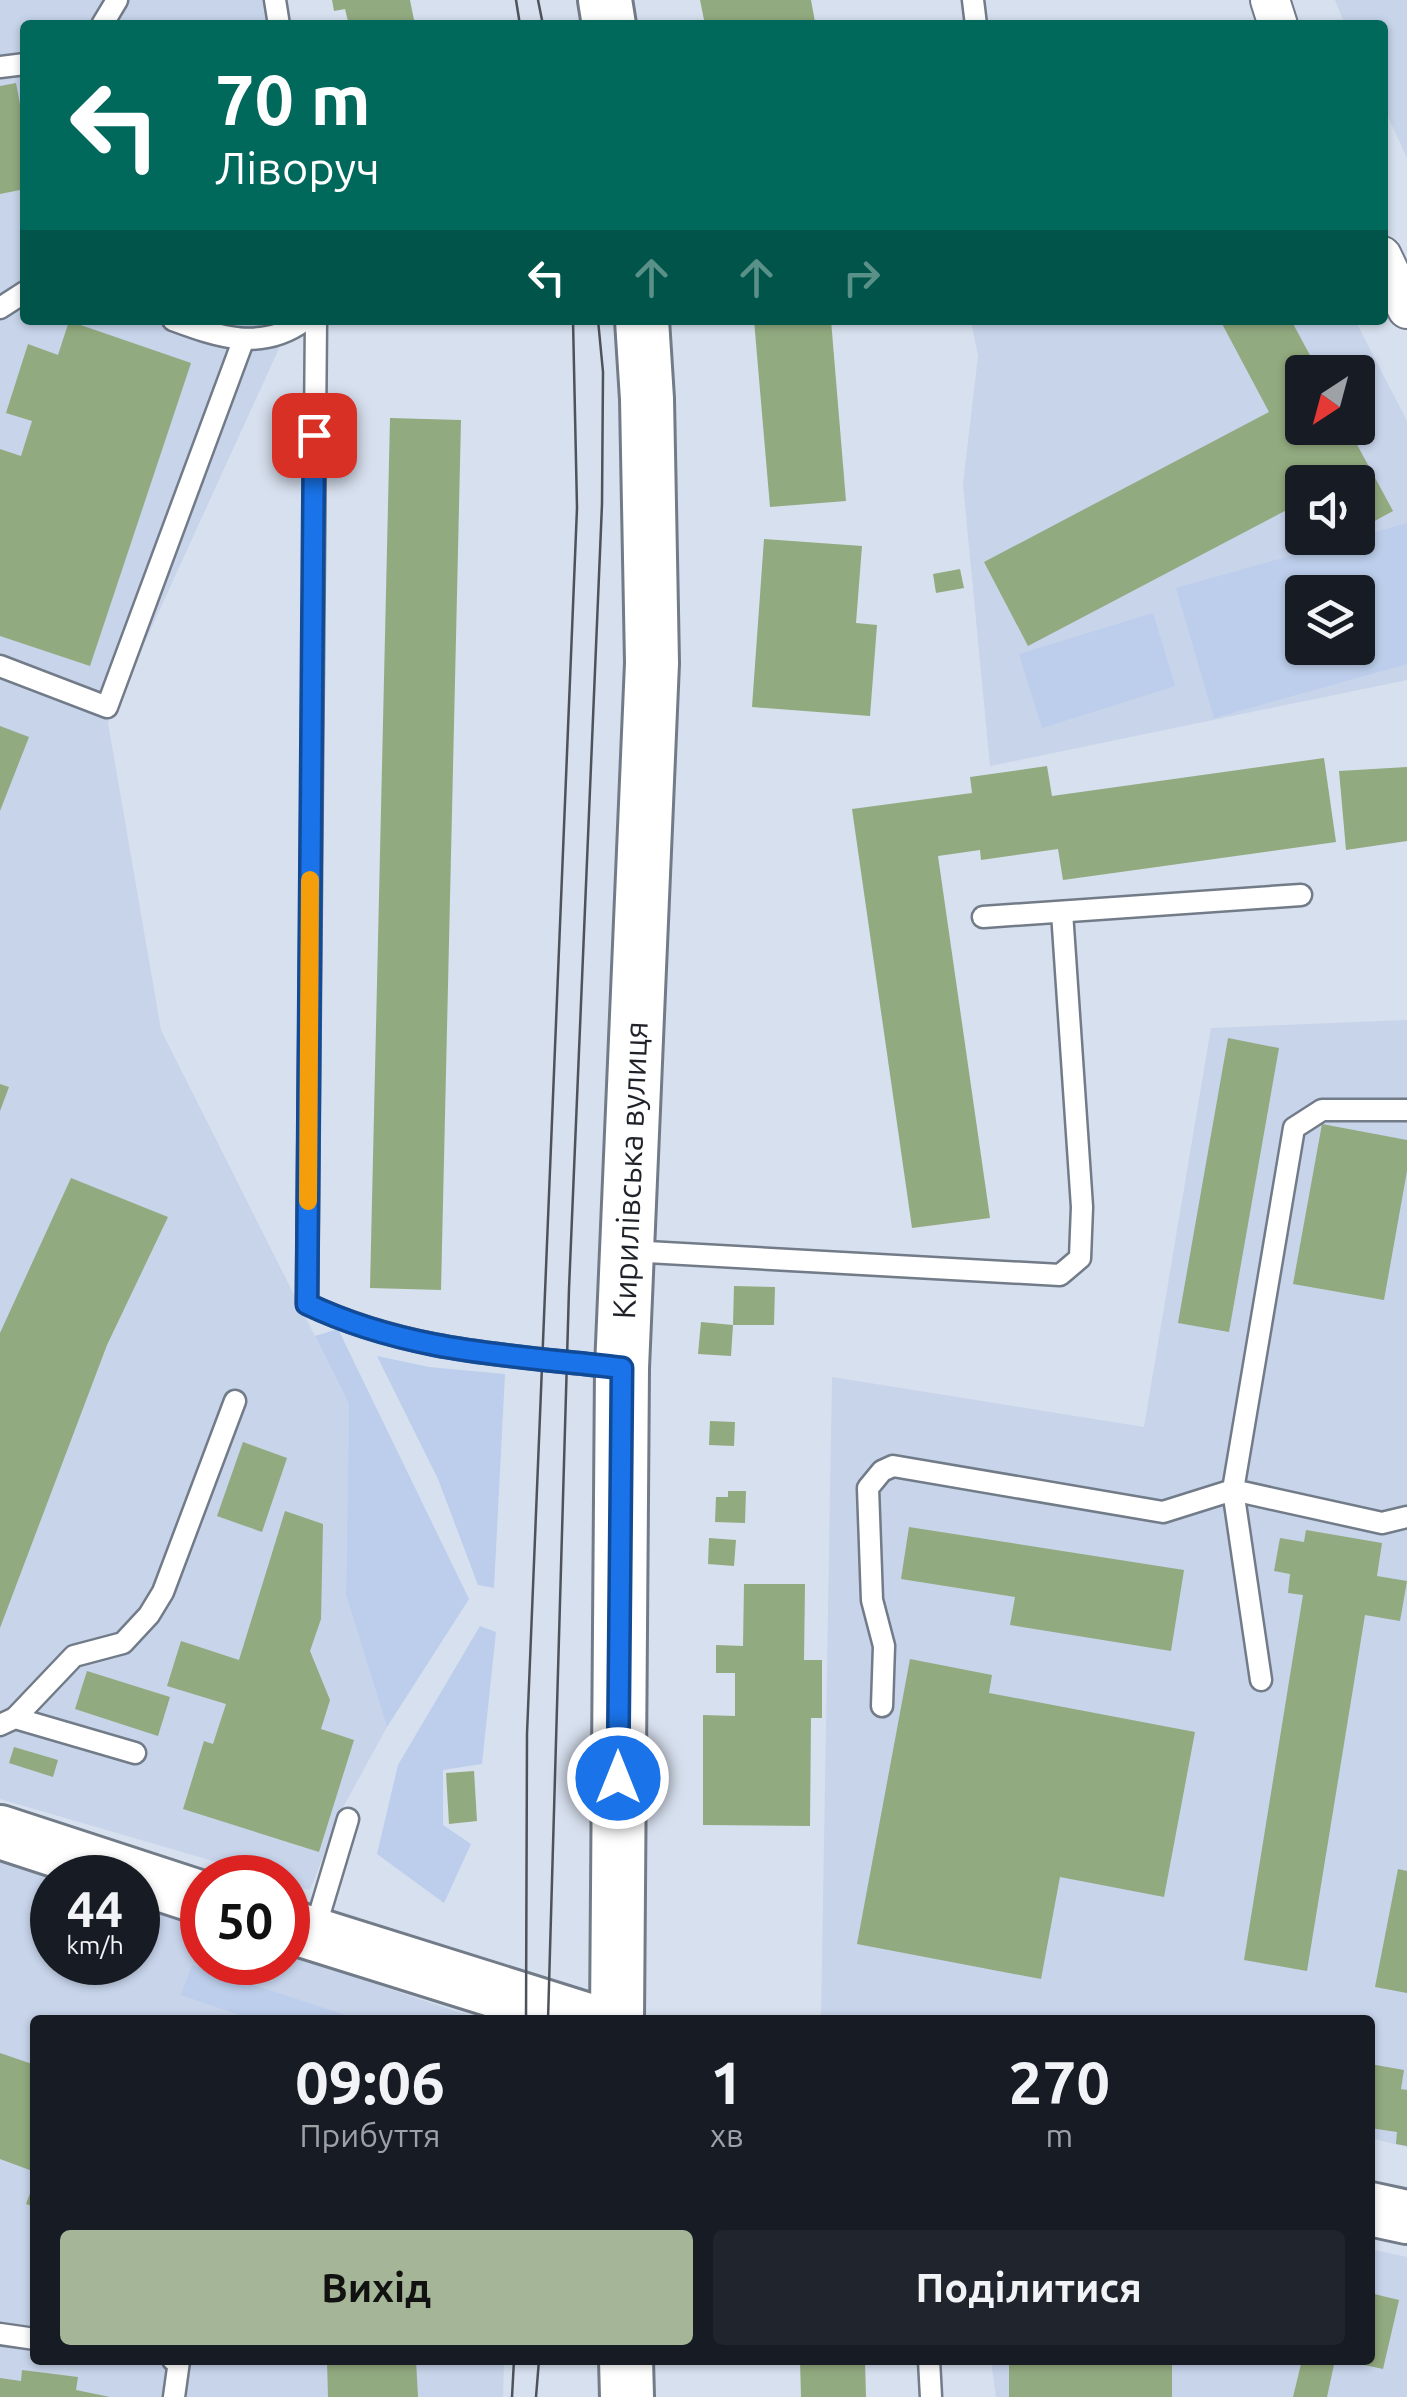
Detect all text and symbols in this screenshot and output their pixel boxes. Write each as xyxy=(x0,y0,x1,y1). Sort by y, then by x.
icon: left xyxy=(50,60,180,190)
text: 70 m xyxy=(215,60,371,138)
text: Ліворуч xyxy=(215,142,380,193)
icon: left xyxy=(519,250,574,305)
icon: ahead xyxy=(624,250,679,305)
icon: ahead xyxy=(729,250,784,305)
icon: right xyxy=(834,250,889,305)
north arrow xyxy=(1285,355,1375,445)
map controls xyxy=(1285,355,1375,665)
pin xyxy=(272,393,357,478)
icon: arrive xyxy=(287,408,342,463)
button: sound xyxy=(1285,465,1375,555)
button: layers xyxy=(1285,575,1375,665)
street label: Кирилівська вулиця xyxy=(605,1020,654,1320)
position arrow xyxy=(566,1726,670,1830)
speed limit sign: 50 xyxy=(180,1855,310,1985)
text: 44 xyxy=(67,1880,123,1936)
text: km/h xyxy=(66,1931,124,1959)
text: 09:06 xyxy=(295,2048,445,2115)
text: 1 xyxy=(710,2048,744,2115)
text: 270 xyxy=(1009,2048,1110,2115)
text: Прибуття xyxy=(300,2117,440,2153)
text: хв xyxy=(710,2117,744,2153)
text: m xyxy=(1046,2117,1073,2153)
button: Вихід xyxy=(60,2230,693,2345)
button: Поділитися xyxy=(713,2230,1345,2345)

